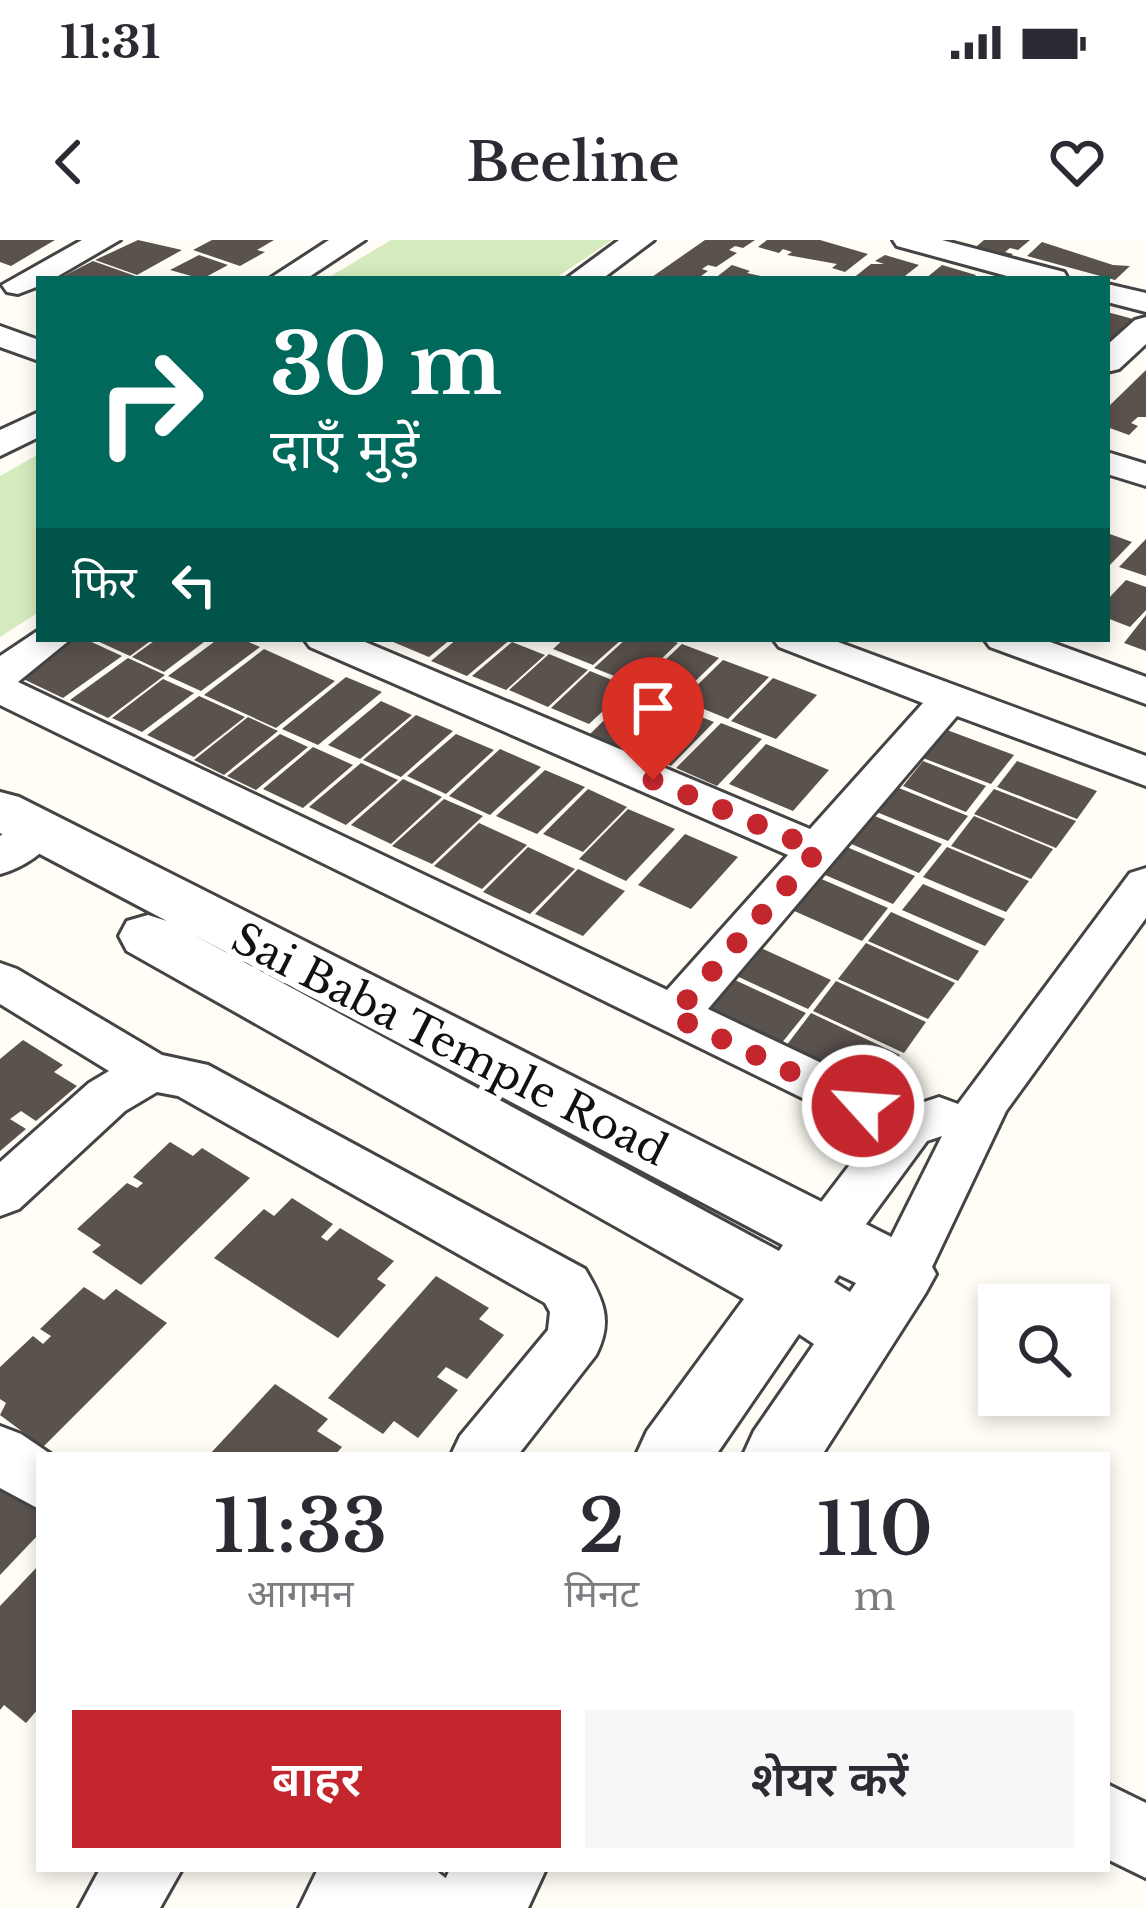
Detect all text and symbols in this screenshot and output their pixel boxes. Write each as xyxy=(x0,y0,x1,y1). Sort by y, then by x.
text: 11:31 xyxy=(60,14,160,70)
icon: back xyxy=(36,129,102,195)
text: Beeline xyxy=(466,129,680,196)
icon: heart xyxy=(1044,129,1110,195)
text: 30 m xyxy=(270,313,502,417)
icon: right xyxy=(72,324,228,480)
text: दाएँ मुड़ें xyxy=(270,416,419,483)
icon: left xyxy=(161,552,227,618)
text: फिर xyxy=(72,554,137,610)
pin xyxy=(602,657,704,780)
icon: arrive xyxy=(620,675,686,741)
street label: Sai Baba Temple Road xyxy=(224,911,676,1177)
position arrow xyxy=(800,1043,926,1169)
map controls xyxy=(978,1284,1110,1416)
button: search xyxy=(978,1284,1110,1416)
text: 11:33 xyxy=(213,1482,387,1571)
text: 2 xyxy=(579,1482,625,1571)
text: 110 xyxy=(816,1485,933,1574)
text: आगमन xyxy=(247,1569,354,1618)
text: मिनट xyxy=(564,1569,639,1618)
text: m xyxy=(854,1572,896,1621)
button: बाहर xyxy=(72,1710,561,1848)
button: शेयर करें xyxy=(585,1710,1074,1848)

